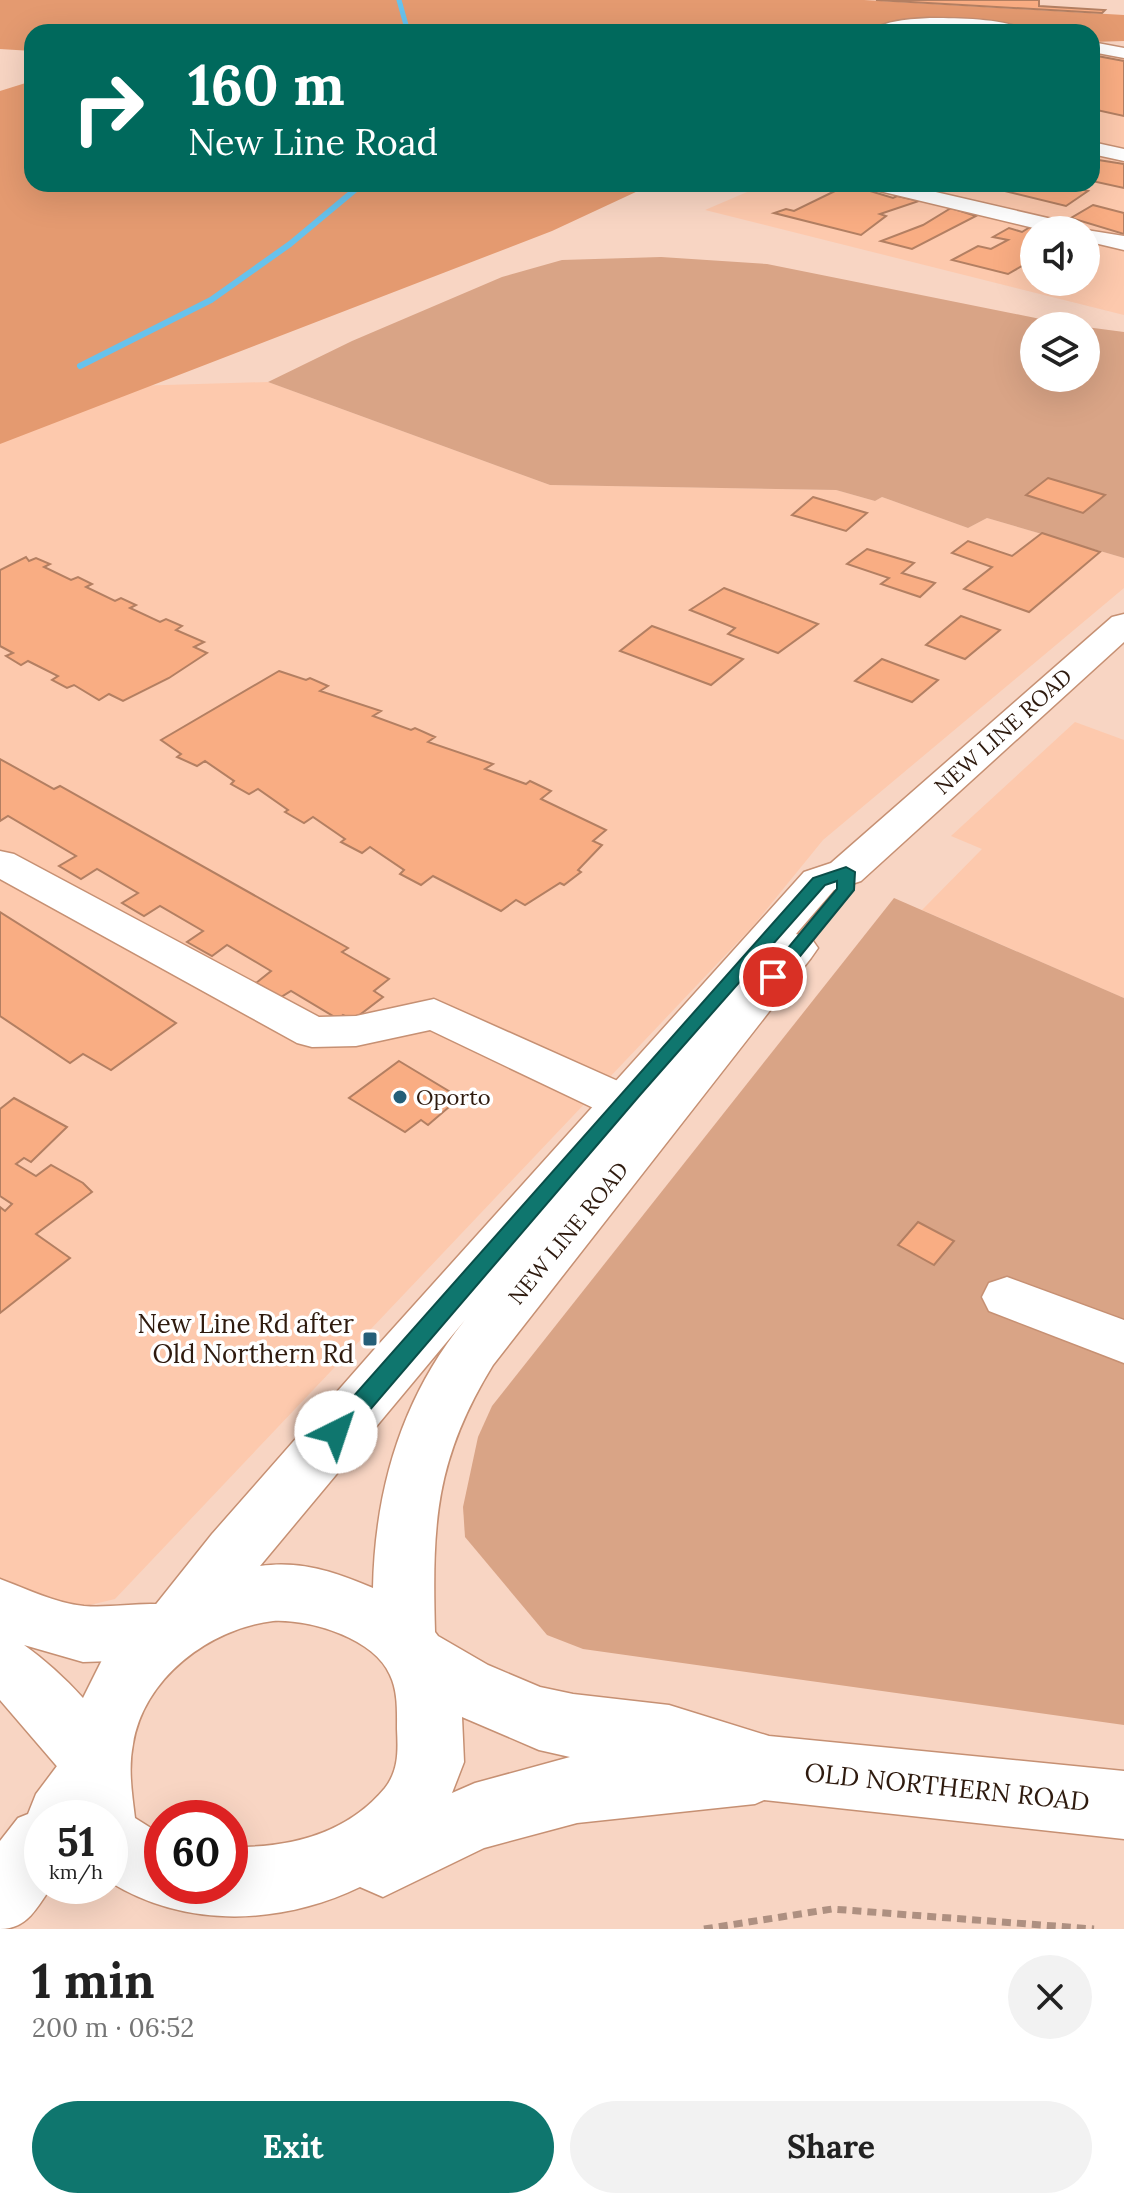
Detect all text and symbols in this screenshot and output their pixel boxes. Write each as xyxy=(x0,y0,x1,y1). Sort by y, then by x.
text: 160 m xyxy=(188,49,345,120)
icon: right xyxy=(56,56,160,160)
text: New Line Road xyxy=(188,119,438,165)
map controls xyxy=(1020,216,1100,392)
button: sound xyxy=(1020,216,1100,296)
button: layers xyxy=(1020,312,1100,392)
street label: NEW LINE ROAD xyxy=(928,662,1078,800)
pin xyxy=(739,943,807,1011)
icon: arrive xyxy=(751,955,795,999)
place label: Oporto xyxy=(416,1083,491,1111)
marker: Oporto xyxy=(391,1088,409,1106)
street label: NEW LINE ROAD xyxy=(502,1156,634,1310)
place label: New Line Rd after Old Northern Rd xyxy=(137,1307,355,1370)
marker: New Line Rd after Old Northern Rd xyxy=(361,1330,379,1348)
position arrow xyxy=(294,1390,378,1474)
street label: OLD NORTHERN ROAD xyxy=(803,1755,1091,1818)
speed limit sign: 60 xyxy=(144,1800,248,1904)
text: 51 xyxy=(57,1816,95,1867)
text: km/h xyxy=(49,1859,103,1884)
text: 1 min xyxy=(32,1950,155,2011)
button: close xyxy=(1008,1955,1092,2039)
text: 200 m · 06:52 xyxy=(32,2011,194,2044)
button: Exit xyxy=(32,2101,554,2193)
button: Share xyxy=(570,2101,1092,2193)

